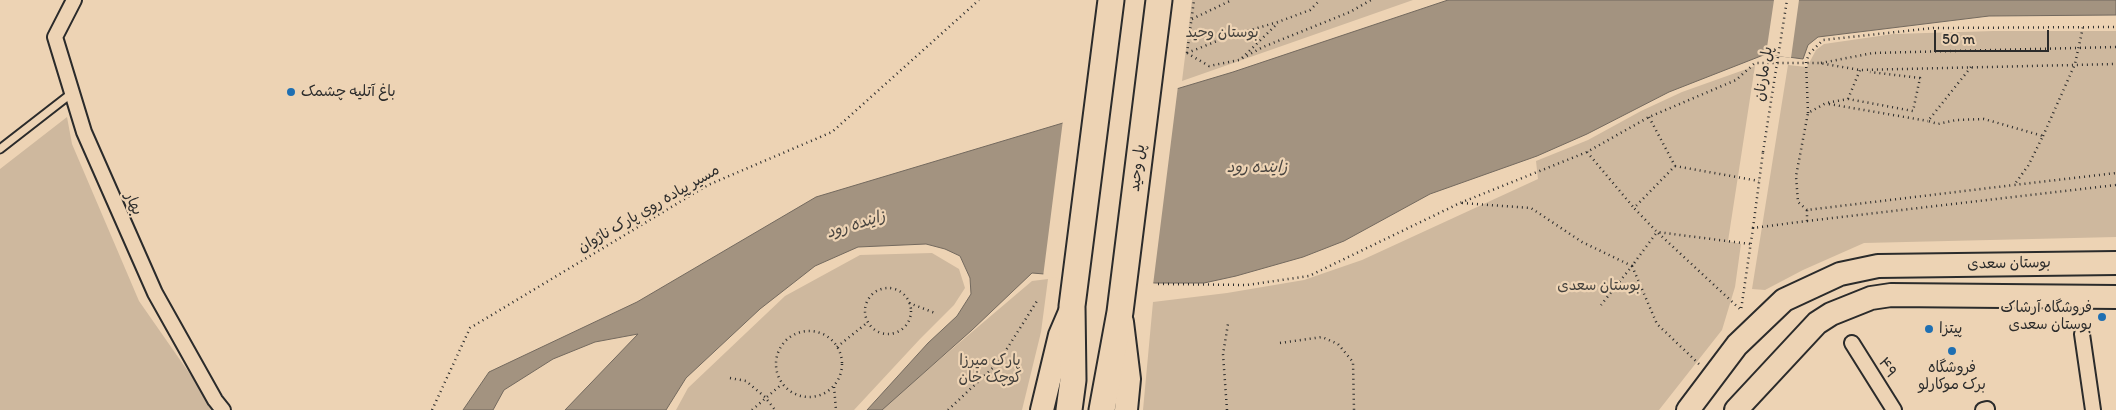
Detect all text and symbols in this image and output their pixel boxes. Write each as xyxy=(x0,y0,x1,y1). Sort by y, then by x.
scale bar xyxy=(1936,20,2051,52)
park label: بوستان وحید xyxy=(1185,24,1259,42)
text: 50 m xyxy=(1942,30,1975,48)
street label: پل مارنان xyxy=(1751,45,1777,103)
place label: باغ آتلیه چشمک xyxy=(301,83,396,101)
marker: باغ آتلیه چشمک xyxy=(285,86,297,98)
street label: پل وحید xyxy=(1126,143,1150,193)
water label: زاینده رود xyxy=(1227,158,1287,178)
street label: مسیر پیاده روی پارک ناژوان xyxy=(575,161,723,257)
street label: بهار xyxy=(120,190,146,218)
water label: زاینده رود xyxy=(824,207,888,243)
street label: بوستان سعدی xyxy=(1967,254,2051,274)
park label: بوستان سعدی xyxy=(1557,277,1641,295)
place label: فروشگاه آرشاک بوستان سعدی xyxy=(2001,299,2092,334)
marker: فروشگاه آرشاک بوستان سعدی xyxy=(2096,311,2108,323)
place label: پیتزا xyxy=(1939,320,1962,338)
marker: پیتزا xyxy=(1923,323,1935,335)
marker: فروشگاه برک موکارلو xyxy=(1946,345,1958,357)
park label: پارک میرزا کوچک خان xyxy=(958,352,1022,387)
street label: ۴۹ xyxy=(1874,354,1900,382)
place label: فروشگاه برک موکارلو xyxy=(1918,359,1986,394)

